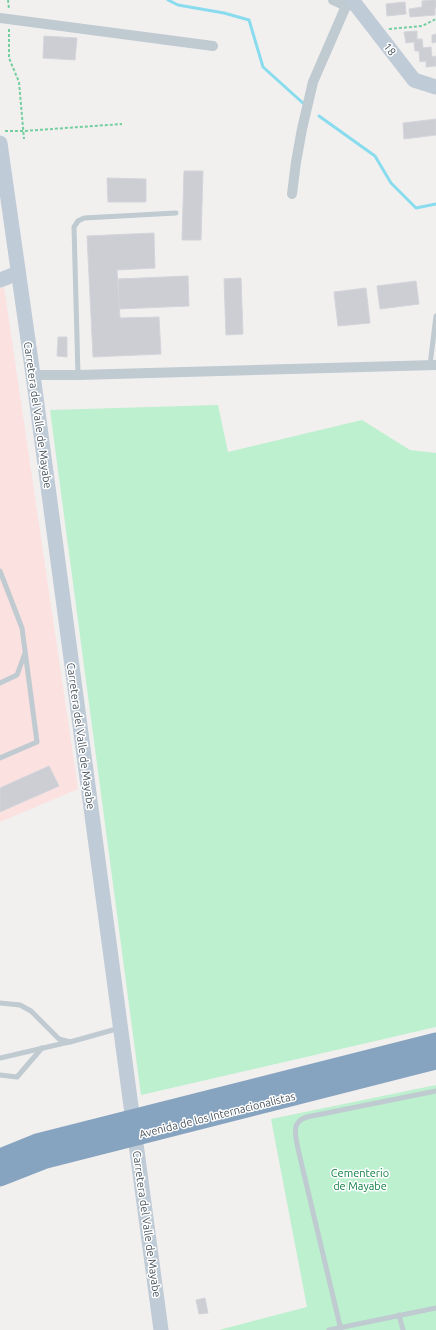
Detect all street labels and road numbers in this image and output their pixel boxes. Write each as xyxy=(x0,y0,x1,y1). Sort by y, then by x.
street label: 18 xyxy=(381,40,399,58)
street label: Carretera del Valle de Mayabe xyxy=(22,341,54,489)
street label: Carretera del Valle de Mayabe xyxy=(65,662,97,810)
street label: Avenida de los Internacionalistas xyxy=(138,1090,296,1140)
street label: Carretera del Valle de Mayabe xyxy=(131,1150,163,1298)

